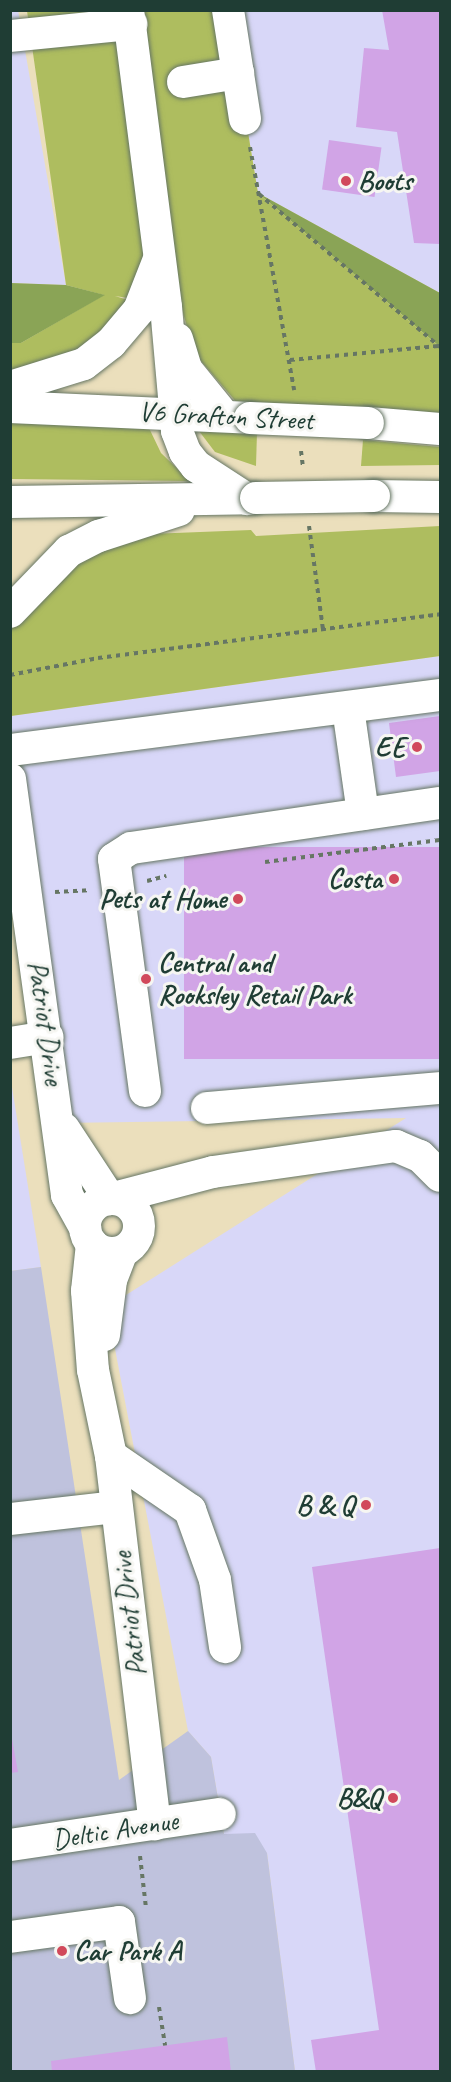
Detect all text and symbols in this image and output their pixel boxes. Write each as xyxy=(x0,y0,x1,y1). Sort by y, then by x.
place label: Boots xyxy=(358,164,412,198)
marker: Boots xyxy=(339,174,353,188)
street label: V6 Grafton Street xyxy=(138,395,314,437)
place label: EE xyxy=(375,730,405,764)
marker: EE xyxy=(410,740,424,754)
place label: Costa xyxy=(328,862,382,896)
marker: Costa xyxy=(387,872,401,886)
place label: Pets at Home xyxy=(98,882,226,916)
marker: Pets at Home xyxy=(231,892,245,906)
place label: Central and Rooksley Retail Park xyxy=(158,946,351,1012)
street label: Patriot Drive xyxy=(21,959,71,1087)
marker: Central and Rooksley Retail Park xyxy=(139,972,153,986)
place label: B & Q xyxy=(296,1488,354,1522)
marker: B & Q xyxy=(359,1498,373,1512)
street label: Patriot Drive xyxy=(105,1550,153,1678)
place label: B&Q xyxy=(337,1781,381,1815)
marker: B&Q xyxy=(386,1791,400,1805)
street label: Deltic Avenue xyxy=(50,1804,180,1856)
place label: Car Park A xyxy=(74,1934,183,1968)
marker: Car Park A xyxy=(55,1944,69,1958)

